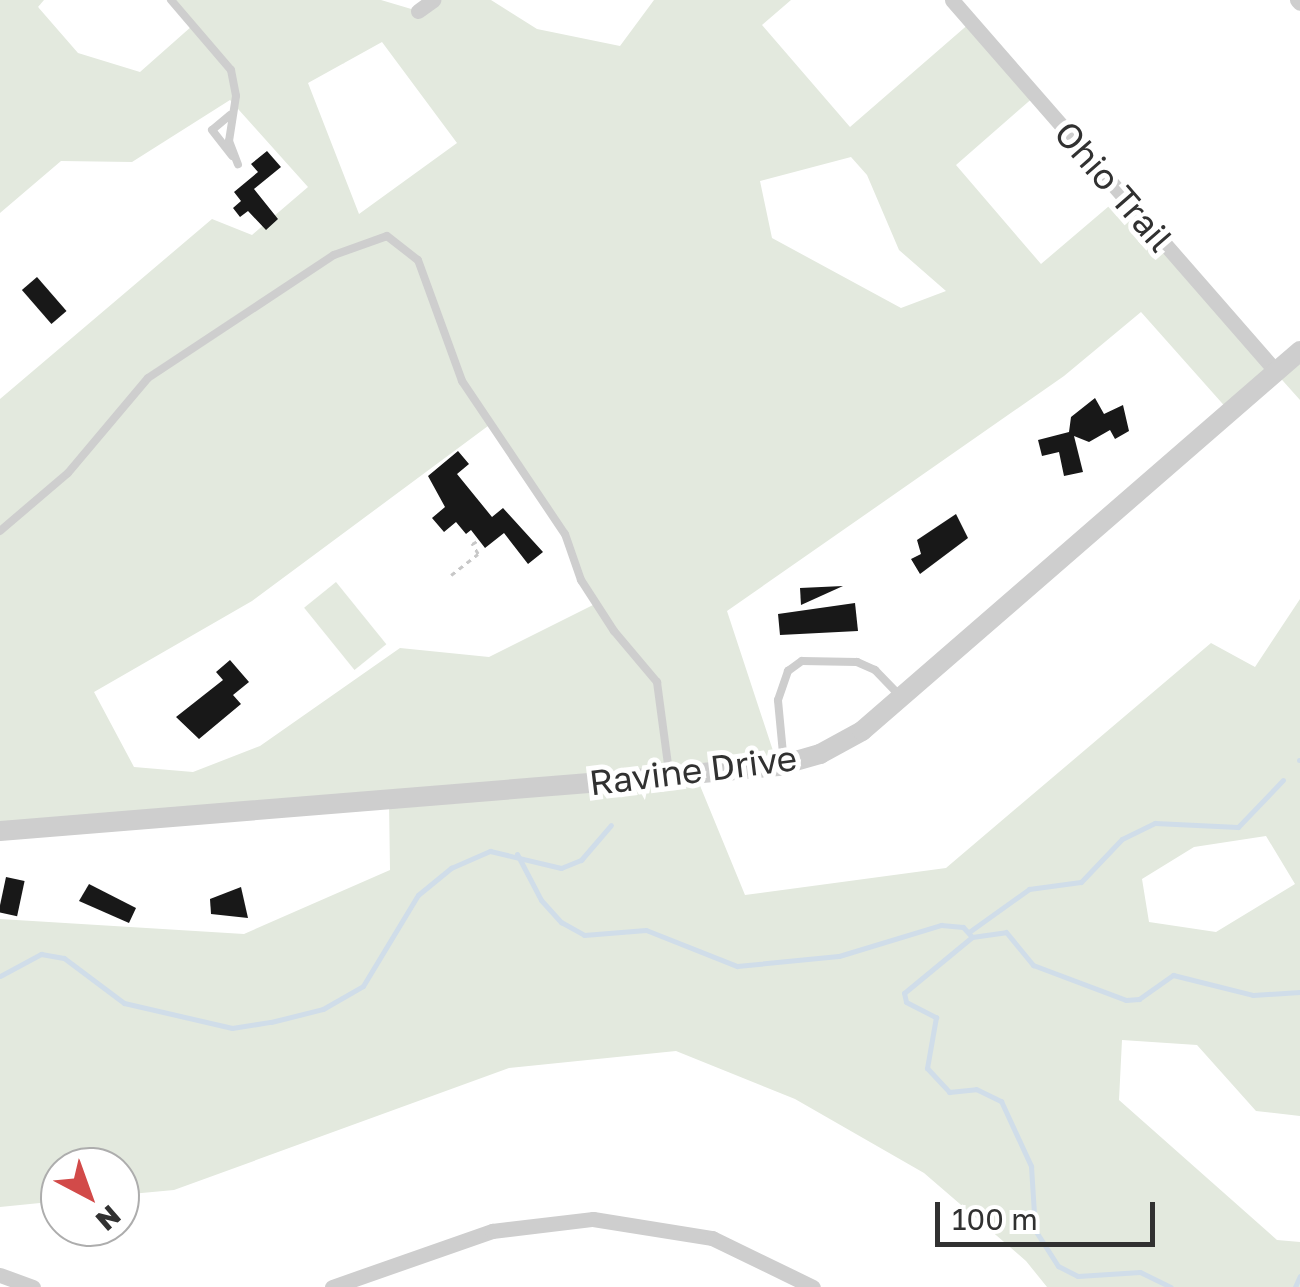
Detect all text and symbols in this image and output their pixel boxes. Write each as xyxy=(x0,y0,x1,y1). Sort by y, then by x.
street label: Ohio Trail xyxy=(1046,112,1182,260)
street label: Ravine Drive xyxy=(587,736,799,804)
north arrow xyxy=(40,1147,140,1247)
scale bar xyxy=(940,1182,1160,1244)
text: N xyxy=(90,1199,128,1238)
text: 100 m xyxy=(952,1201,1038,1237)

